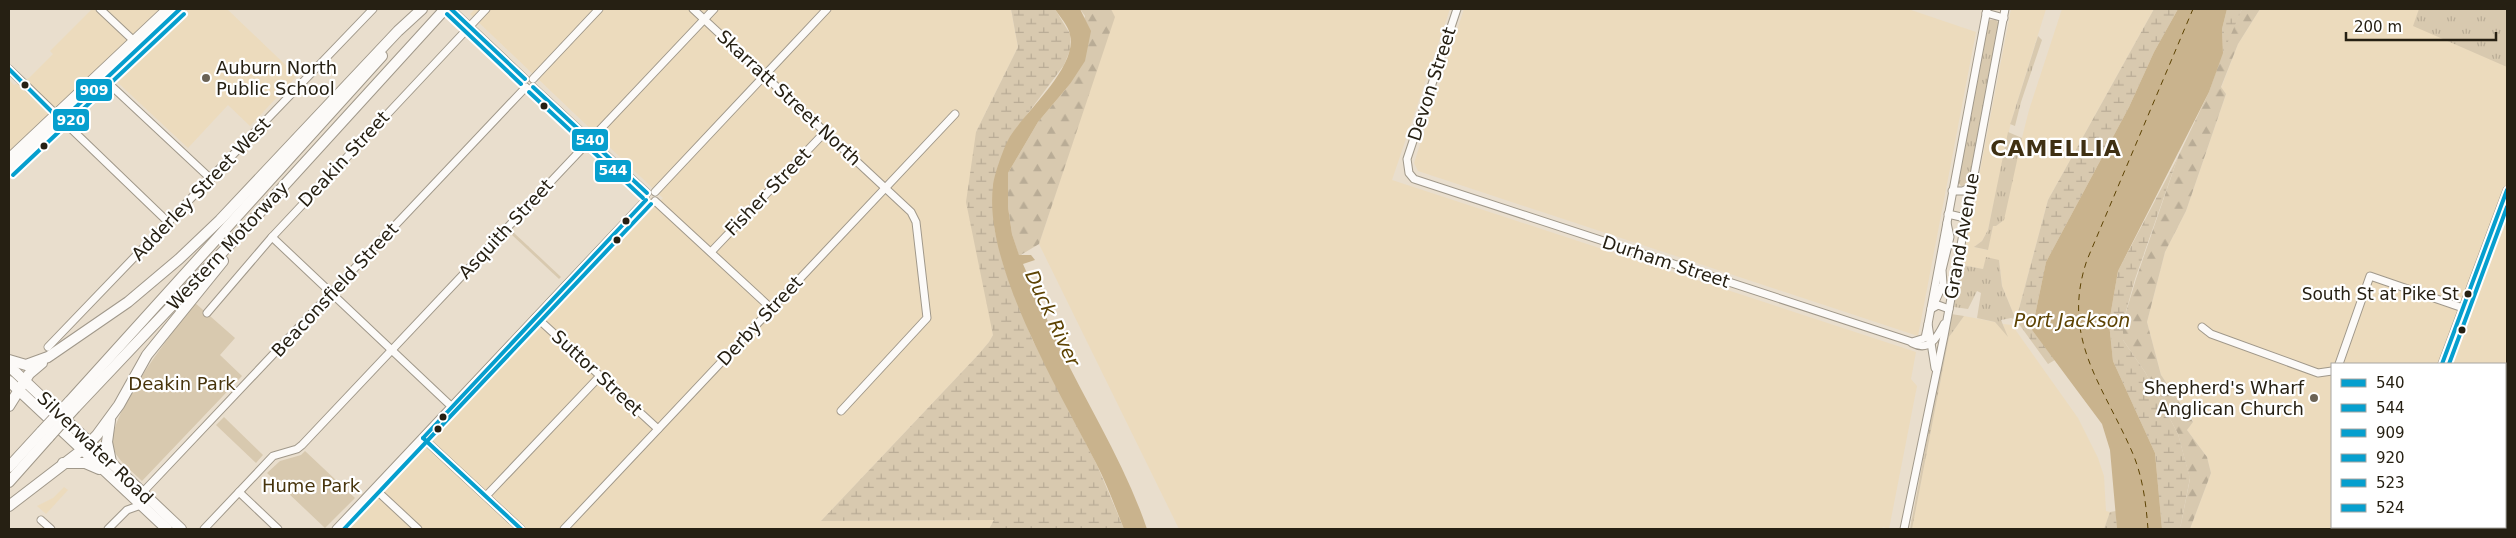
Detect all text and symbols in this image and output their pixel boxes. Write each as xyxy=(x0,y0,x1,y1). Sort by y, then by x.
scale bar xyxy=(2346,10,2496,42)
text: 200 m xyxy=(2354,18,2402,36)
street label: Devon Street xyxy=(1403,24,1460,143)
street label: Skarratt Street North xyxy=(713,26,866,170)
place label: Auburn North Public School xyxy=(216,57,337,99)
marker: Auburn North Public School xyxy=(200,72,212,84)
line badge: 909 xyxy=(75,78,113,102)
unlabelled marker xyxy=(20,80,30,90)
text: 909 xyxy=(79,82,109,98)
unlabelled marker xyxy=(539,101,549,111)
street label: Deakin Street xyxy=(294,106,393,211)
line badge: 920 xyxy=(52,108,90,132)
text: 920 xyxy=(56,112,86,128)
street label: Adderley Street West xyxy=(127,113,274,264)
line badge: 540 xyxy=(571,128,609,152)
text: 540 xyxy=(575,132,605,148)
district label: CAMELLIA xyxy=(1990,136,2122,161)
unlabelled marker xyxy=(39,141,49,151)
street label: Fisher Street xyxy=(721,143,815,240)
line badge: 544 xyxy=(594,159,632,183)
text: 544 xyxy=(598,162,628,178)
street label: Grand Avenue xyxy=(1940,171,1983,301)
street label: Asquith Street xyxy=(454,175,557,283)
street label: Western Motorway xyxy=(163,177,293,314)
unlabelled marker xyxy=(621,216,631,226)
street label: Beaconsfield Street xyxy=(267,218,402,361)
street label: Durham Street xyxy=(1600,231,1733,292)
unlabelled marker xyxy=(612,235,622,245)
water label: Duck River xyxy=(1021,266,1085,371)
street label: Derby Street xyxy=(713,272,806,370)
place label: South St at Pike St xyxy=(2302,284,2459,304)
marker: South St at Pike St xyxy=(2463,289,2473,299)
water label: Port Jackson xyxy=(2014,309,2130,331)
street label: Suttor Street xyxy=(548,325,647,420)
unlabelled marker xyxy=(2457,325,2467,335)
legend xyxy=(2331,363,2506,528)
park label: Deakin Park xyxy=(128,373,236,394)
text: 540 xyxy=(2376,374,2405,392)
place label: Shepherd's Wharf Anglican Church xyxy=(2144,377,2305,419)
street label: Silverwater Road xyxy=(33,387,158,508)
marker: Shepherd's Wharf Anglican Church xyxy=(2308,392,2320,404)
text: 544 xyxy=(2376,399,2405,417)
unlabelled marker xyxy=(438,412,448,422)
unlabelled marker xyxy=(433,424,443,434)
text: 909 xyxy=(2376,424,2405,442)
text: 920 xyxy=(2376,449,2405,467)
text: 523 xyxy=(2376,474,2405,492)
park label: Hume Park xyxy=(262,475,361,496)
text: 524 xyxy=(2376,499,2405,517)

